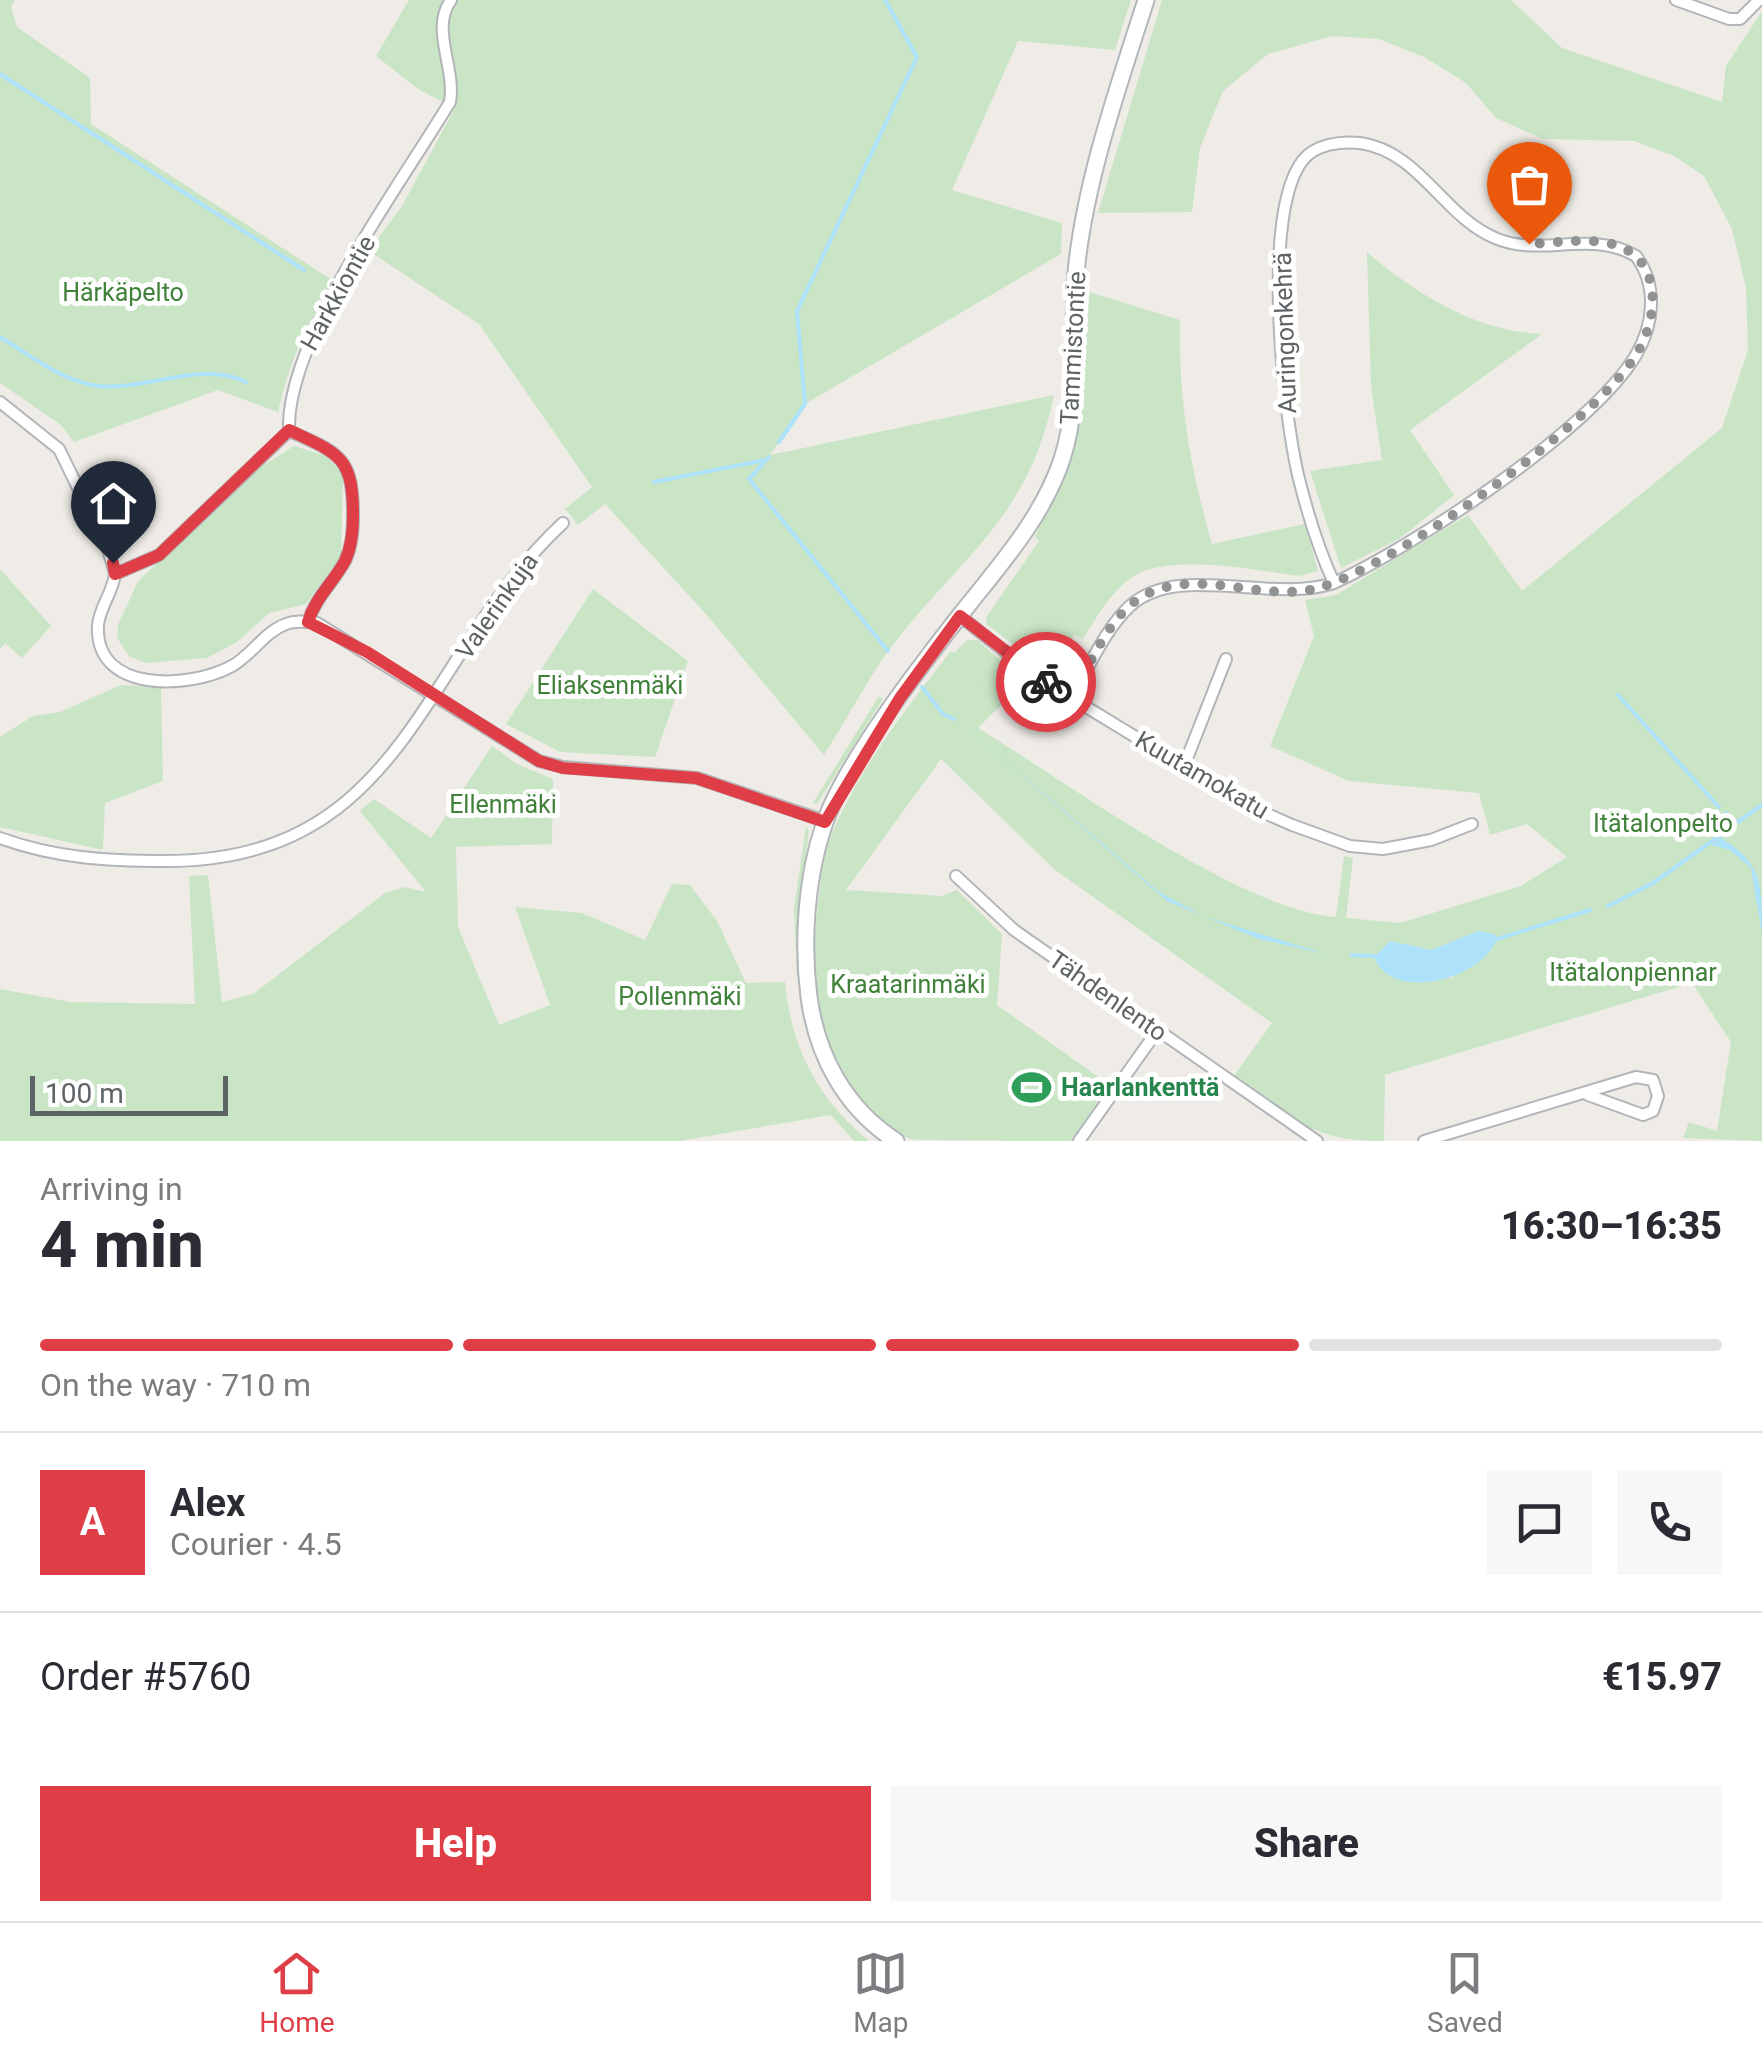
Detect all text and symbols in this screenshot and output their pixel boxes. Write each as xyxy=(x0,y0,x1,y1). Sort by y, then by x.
pin xyxy=(1487,142,1572,245)
icon: bag xyxy=(1502,157,1557,212)
street label: Harkkiontie xyxy=(295,230,381,356)
street label: Auringonkehrä xyxy=(1268,252,1302,414)
street label: Tammistontie xyxy=(1055,271,1091,425)
park label: Härkäpelto xyxy=(62,278,184,307)
pin xyxy=(71,461,156,564)
icon: home xyxy=(86,476,141,531)
street label: Valerinkuja xyxy=(450,547,544,665)
courier xyxy=(996,632,1096,732)
icon: bike xyxy=(1019,655,1074,710)
park label: Eliaksenmäki xyxy=(537,671,683,700)
street label: Kuutamokatu xyxy=(1130,725,1274,825)
park label: Ellenmäki xyxy=(449,790,557,819)
park label: Itätalonpelto xyxy=(1593,809,1733,838)
street label: Tähdenlento xyxy=(1043,945,1173,1047)
park label: Itätalonpiennar xyxy=(1549,958,1717,987)
park label: Kraatarinmäki xyxy=(830,970,986,999)
park label: Pollenmäki xyxy=(618,982,742,1011)
sports icon: Haarlankenttä xyxy=(1010,1066,1052,1108)
scale bar xyxy=(30,1071,228,1116)
place label: Haarlankenttä xyxy=(1061,1073,1220,1102)
text: 100 m xyxy=(45,1077,124,1110)
text: Arriving in xyxy=(40,1170,183,1208)
text: 16:30–16:35 xyxy=(1501,1204,1722,1248)
text: 4 min xyxy=(40,1207,204,1283)
text: On the way · 710 m xyxy=(40,1366,311,1404)
button: chat xyxy=(1487,1470,1592,1575)
button: phone xyxy=(1617,1470,1722,1575)
text: Alex xyxy=(170,1481,245,1525)
text: A xyxy=(80,1500,105,1544)
text: Courier · 4.5 xyxy=(170,1525,342,1563)
text: Order #5760 xyxy=(40,1655,251,1699)
text: €15.97 xyxy=(1602,1655,1722,1699)
button: Help xyxy=(40,1786,871,1901)
button: Share xyxy=(891,1786,1722,1901)
tab: Home xyxy=(259,1946,335,2039)
tab: Map xyxy=(853,1946,909,2039)
tab: Saved xyxy=(1427,1946,1503,2039)

